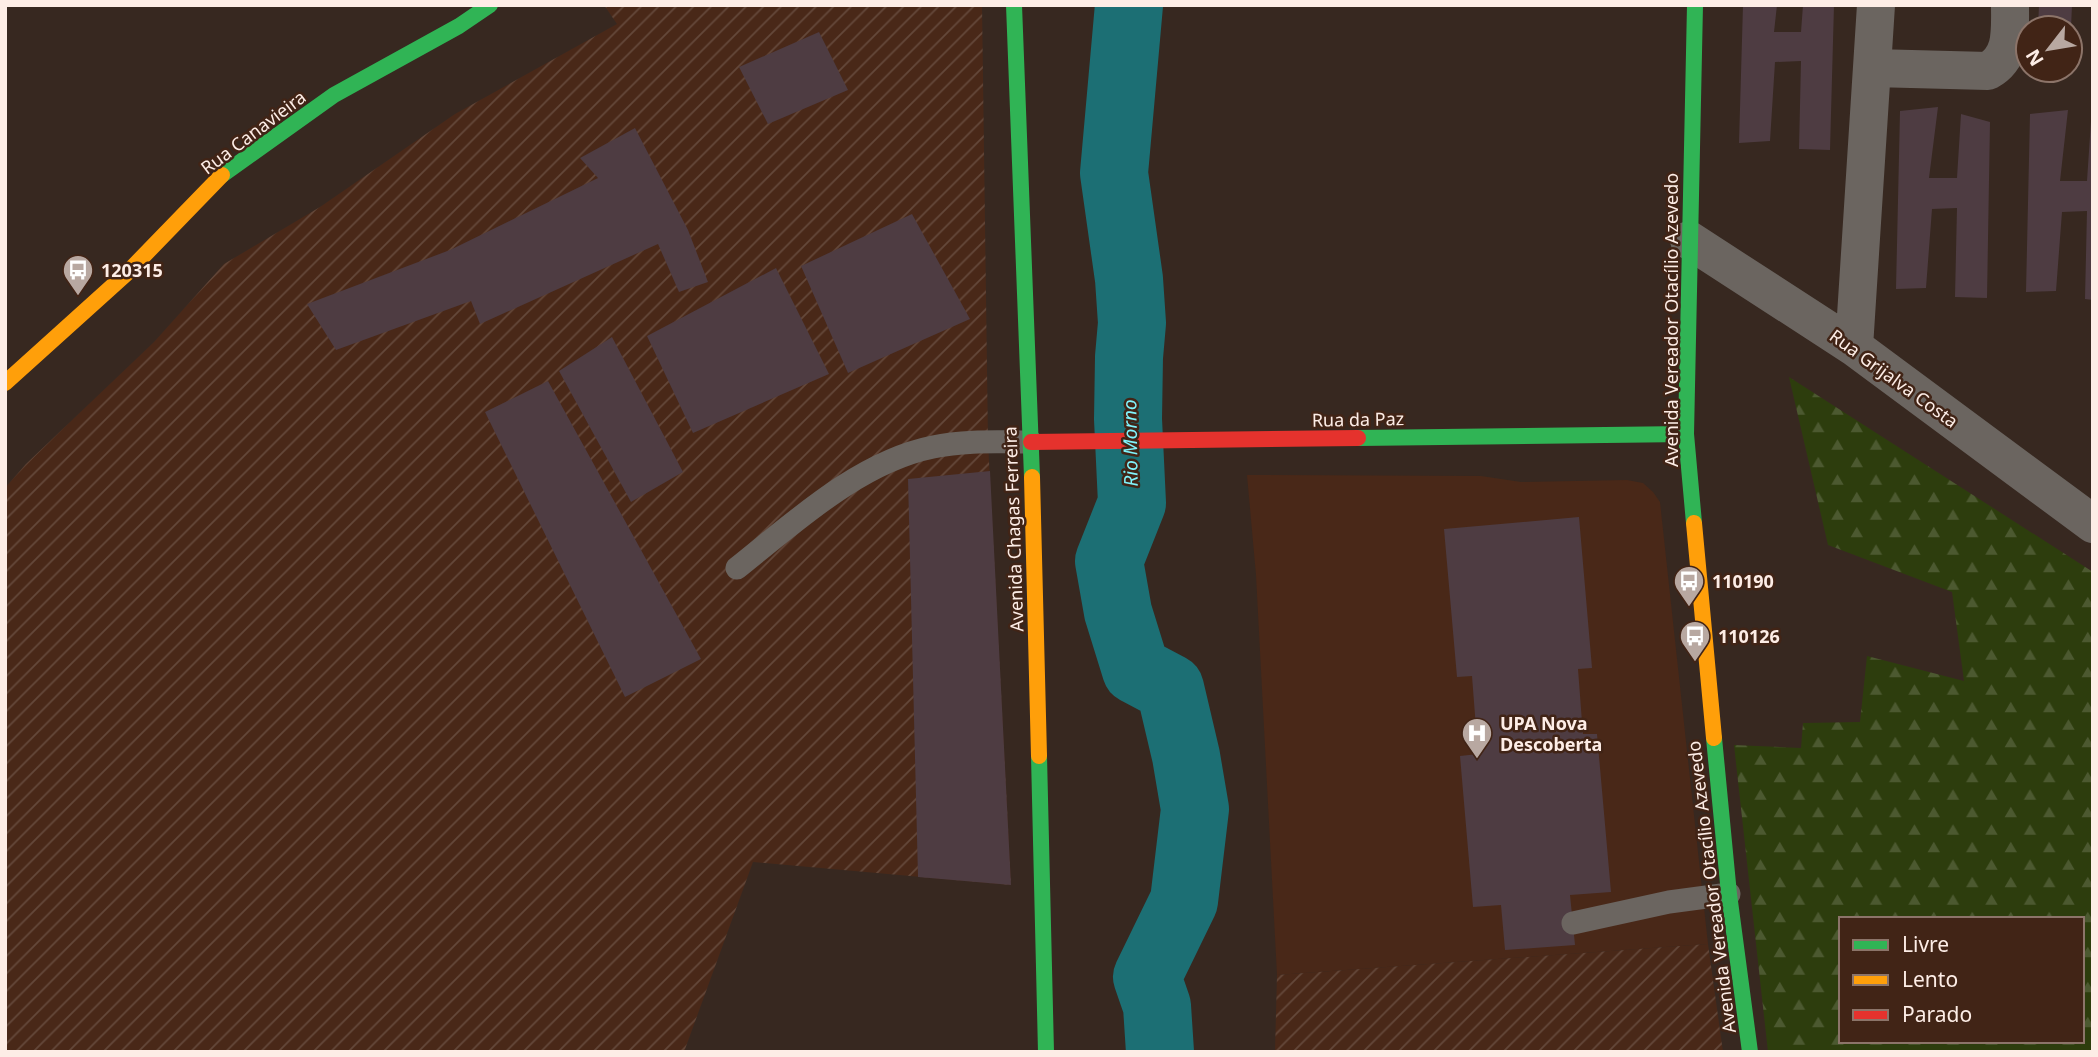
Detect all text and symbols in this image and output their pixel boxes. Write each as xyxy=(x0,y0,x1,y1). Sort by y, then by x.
north arrow xyxy=(2014,14,2084,84)
text: N xyxy=(2019,44,2050,71)
street label: Rua Canavieira xyxy=(196,85,310,179)
street label: Avenida Vereador Otacílio Azevedo xyxy=(1659,173,1683,467)
bus stop icon: 120315 xyxy=(61,253,95,297)
place label: 120315 xyxy=(101,258,163,282)
street label: Rua Grijalva Costa xyxy=(1825,323,1963,433)
water label: Rio Morno xyxy=(1116,399,1144,487)
street label: Rua da Paz xyxy=(1312,406,1404,432)
street label: Avenida Chagas Ferreira xyxy=(997,426,1029,632)
bus stop icon: 110190 xyxy=(1672,564,1706,608)
place label: 110190 xyxy=(1712,569,1774,593)
bus stop icon: 110126 xyxy=(1678,619,1712,663)
place label: 110126 xyxy=(1718,624,1780,648)
place label: UPA Nova Descoberta xyxy=(1500,711,1602,756)
hospital icon: UPA Nova Descoberta xyxy=(1460,716,1494,760)
street label: Avenida Vereador Otacílio Azevedo xyxy=(1681,740,1741,1034)
legend xyxy=(1839,917,2084,1043)
text: Livre xyxy=(1902,930,1949,958)
text: Lento xyxy=(1902,965,1958,993)
text: Parado xyxy=(1902,1000,1972,1028)

